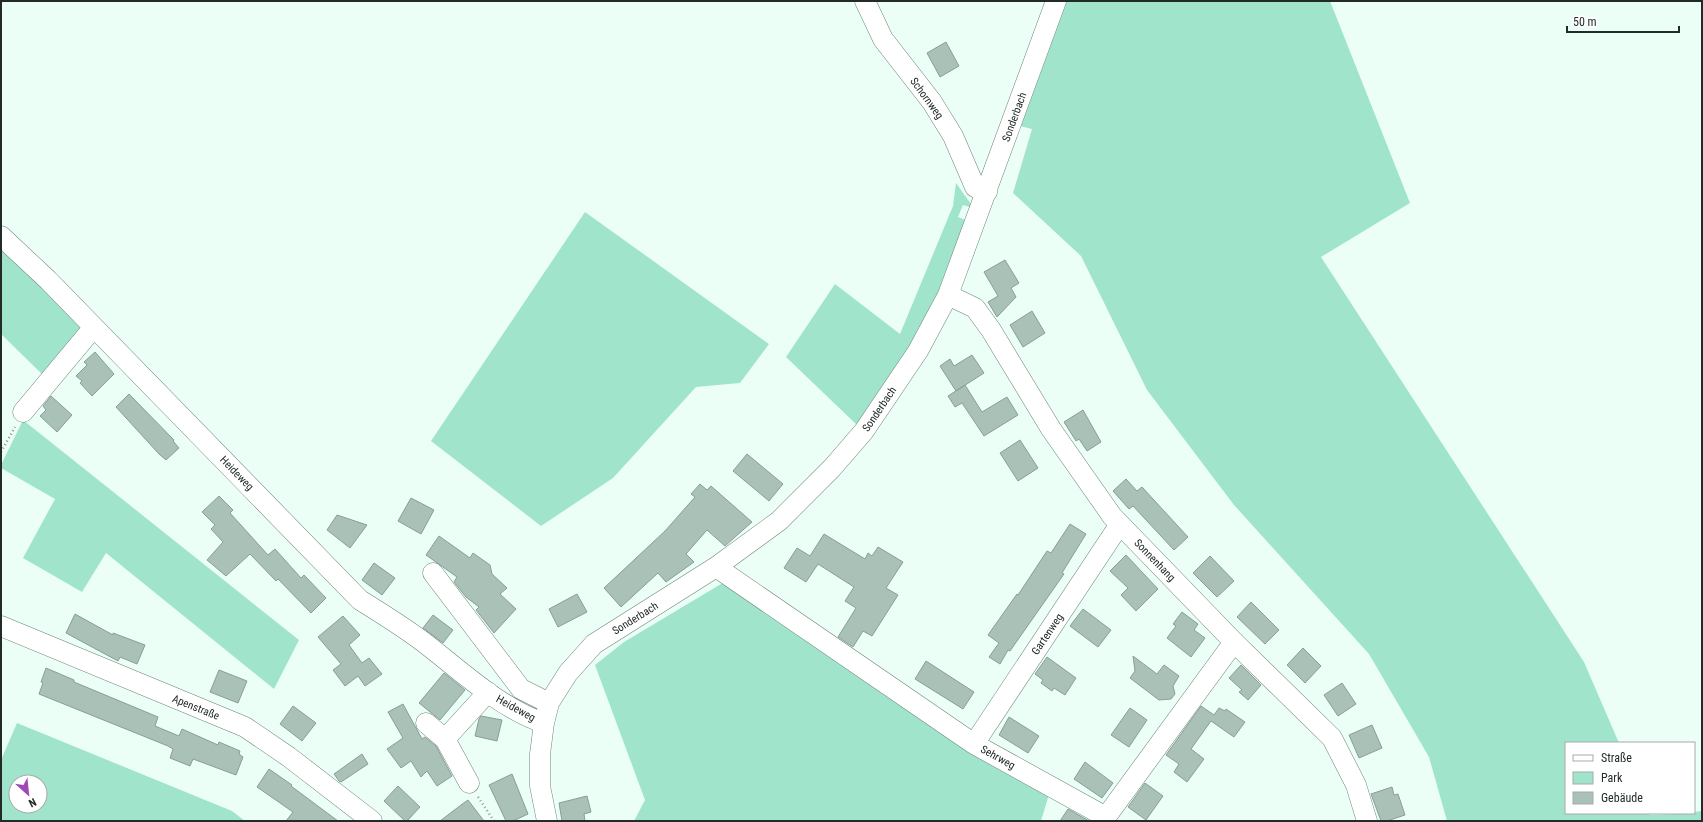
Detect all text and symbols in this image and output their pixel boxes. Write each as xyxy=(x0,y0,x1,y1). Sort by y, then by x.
scale bar xyxy=(1567,8,1679,34)
text: 50 m xyxy=(1573,15,1597,29)
street label: Schornweg xyxy=(907,75,946,122)
street label: Sonderbach xyxy=(1000,91,1029,144)
street label: Sonderbach xyxy=(860,384,899,434)
street label: Heideweg xyxy=(217,453,256,493)
street label: Sonnenhang xyxy=(1131,537,1178,584)
street label: Sonderbach xyxy=(610,599,661,638)
street label: Gartenweg xyxy=(1029,611,1066,657)
street label: Apenstraße xyxy=(170,692,221,723)
street label: Heideweg xyxy=(494,692,538,725)
legend xyxy=(1565,742,1695,814)
street label: Sehrweg xyxy=(978,743,1017,772)
text: Straße xyxy=(1601,751,1632,765)
text: Park xyxy=(1601,771,1623,785)
north arrow xyxy=(8,774,48,814)
text: Gebäude xyxy=(1601,791,1643,805)
text: N xyxy=(26,795,38,810)

